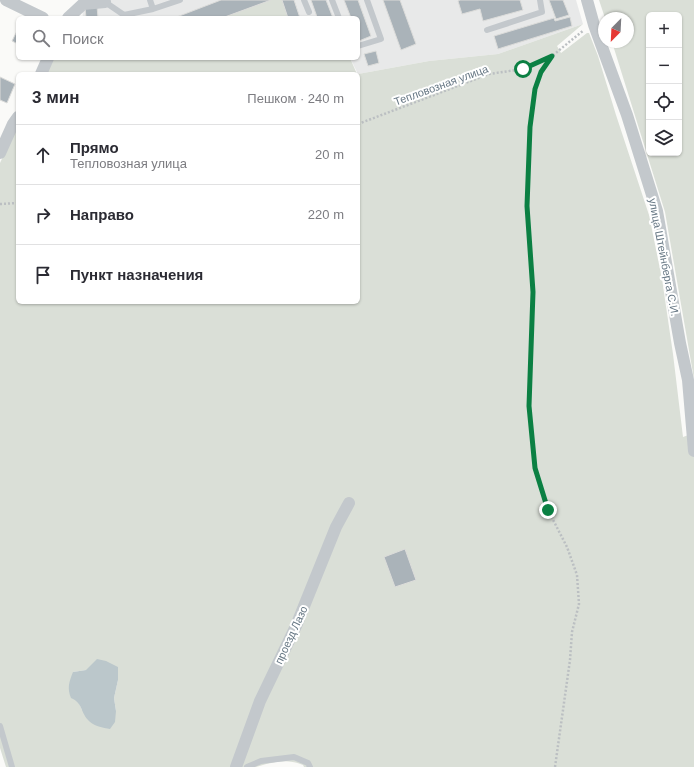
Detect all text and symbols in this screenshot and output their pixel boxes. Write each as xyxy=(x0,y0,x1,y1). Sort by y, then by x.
north arrow xyxy=(598,12,634,48)
map controls xyxy=(646,12,682,156)
button: + xyxy=(646,12,682,48)
search box xyxy=(16,16,360,60)
icon: search xyxy=(30,27,52,49)
text: Поиск xyxy=(62,30,104,47)
button: − xyxy=(646,48,682,84)
route start xyxy=(514,60,532,78)
street label: Тепловозная улица xyxy=(392,62,490,108)
button: locate xyxy=(646,84,682,120)
text: 3 мин xyxy=(32,88,79,107)
text: Пешком · 240 m xyxy=(247,91,344,106)
button: layers xyxy=(646,120,682,156)
text: Прямо xyxy=(70,139,119,156)
icon: ahead xyxy=(32,144,54,166)
text: 20 m xyxy=(315,147,344,162)
text: Тепловозная улица xyxy=(70,156,187,171)
street label: улица Штейнберга С.И. xyxy=(647,197,681,317)
icon: right xyxy=(32,204,54,226)
text: Направо xyxy=(70,206,134,223)
text: 220 m xyxy=(308,207,344,222)
icon: arrive xyxy=(32,264,54,286)
text: Пункт назначения xyxy=(70,266,203,283)
route end xyxy=(539,501,557,519)
street label: проезд Лазо xyxy=(272,604,310,666)

